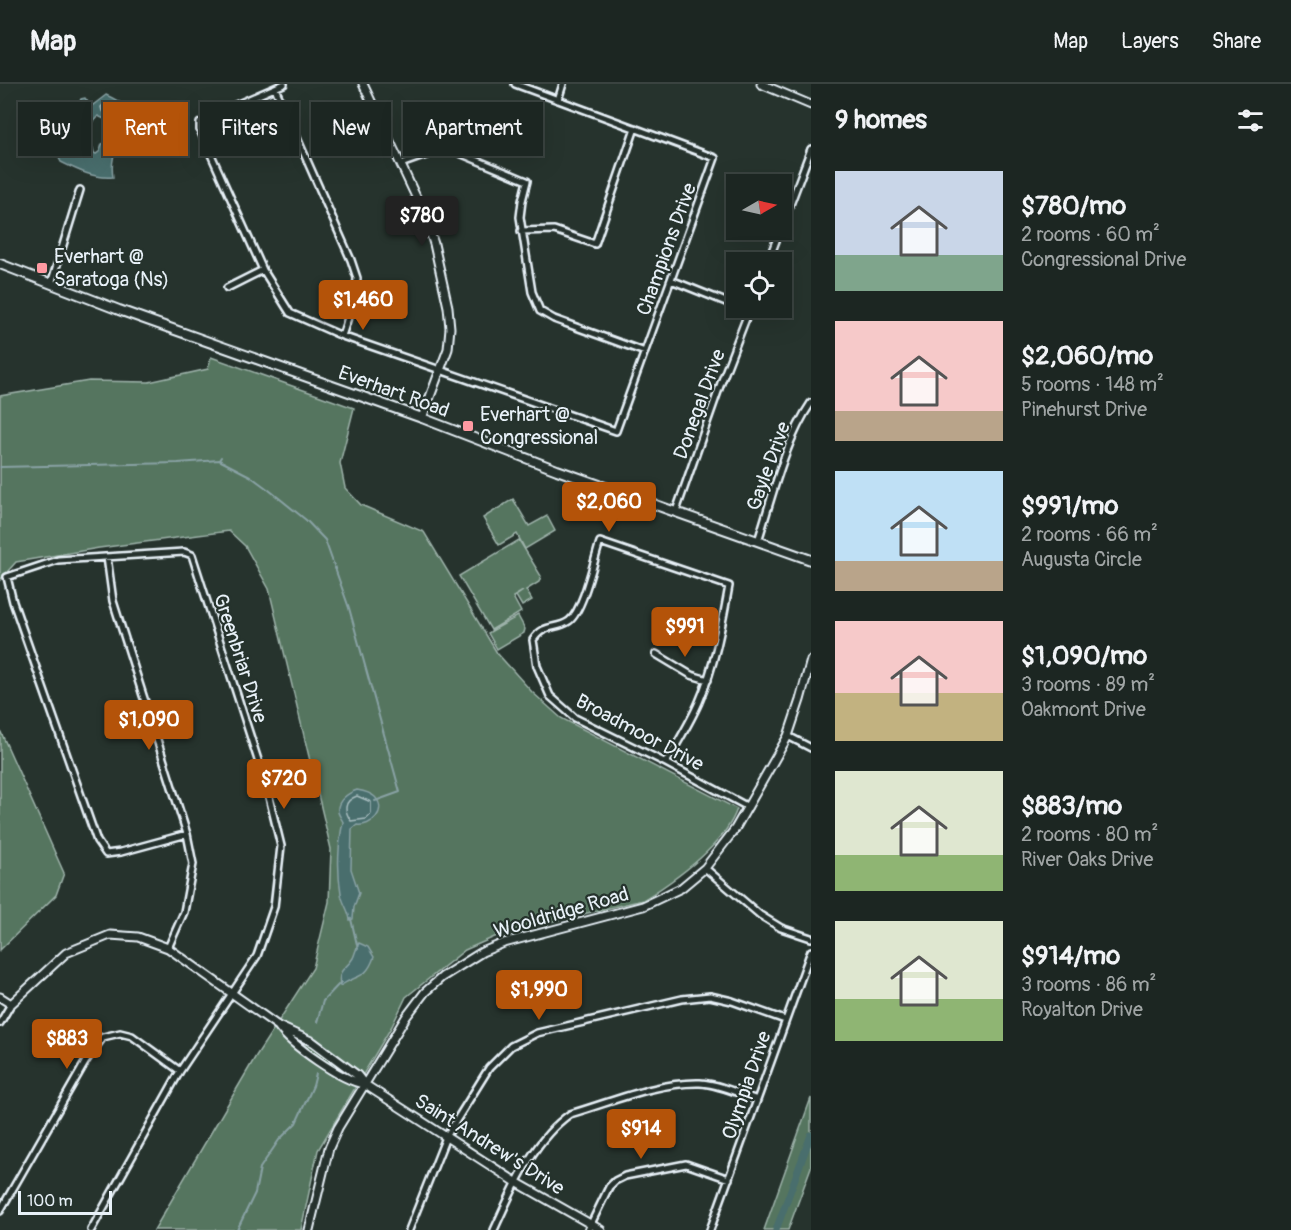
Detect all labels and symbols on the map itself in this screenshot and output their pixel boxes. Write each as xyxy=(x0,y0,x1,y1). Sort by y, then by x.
north arrow xyxy=(726,174,792,240)
street label: Champions Drive xyxy=(631,179,702,319)
pin: $780 xyxy=(386,196,458,247)
place label: Everhart @ Saratoga (Ns) xyxy=(54,244,169,292)
marker: Everhart @ Saratoga (Ns) xyxy=(35,261,49,275)
pin: $1,460 xyxy=(314,280,412,331)
street label: Donegal Drive xyxy=(668,346,731,463)
street label: Everhart Road xyxy=(335,360,453,423)
place label: Everhart @ Congressional xyxy=(480,402,598,450)
street label: Gayle Drive xyxy=(741,418,796,514)
marker: Everhart @ Congressional xyxy=(461,419,475,433)
pin: $2,060 xyxy=(560,482,658,533)
street label: Greenbriar Drive xyxy=(208,590,273,726)
pin: $991 xyxy=(649,607,721,658)
street label: Broadmoor Drive xyxy=(572,688,708,777)
pin: $1,090 xyxy=(100,700,198,751)
pin: $720 xyxy=(248,759,320,810)
street label: Wooldridge Road xyxy=(491,881,631,944)
pin: $1,990 xyxy=(490,970,588,1021)
pin: $883 xyxy=(31,1019,103,1070)
street label: Olympia Drive xyxy=(716,1027,777,1143)
street label: Saint Andrew's Drive xyxy=(410,1088,569,1201)
pin: $914 xyxy=(605,1109,677,1160)
scale bar xyxy=(18,1188,112,1216)

